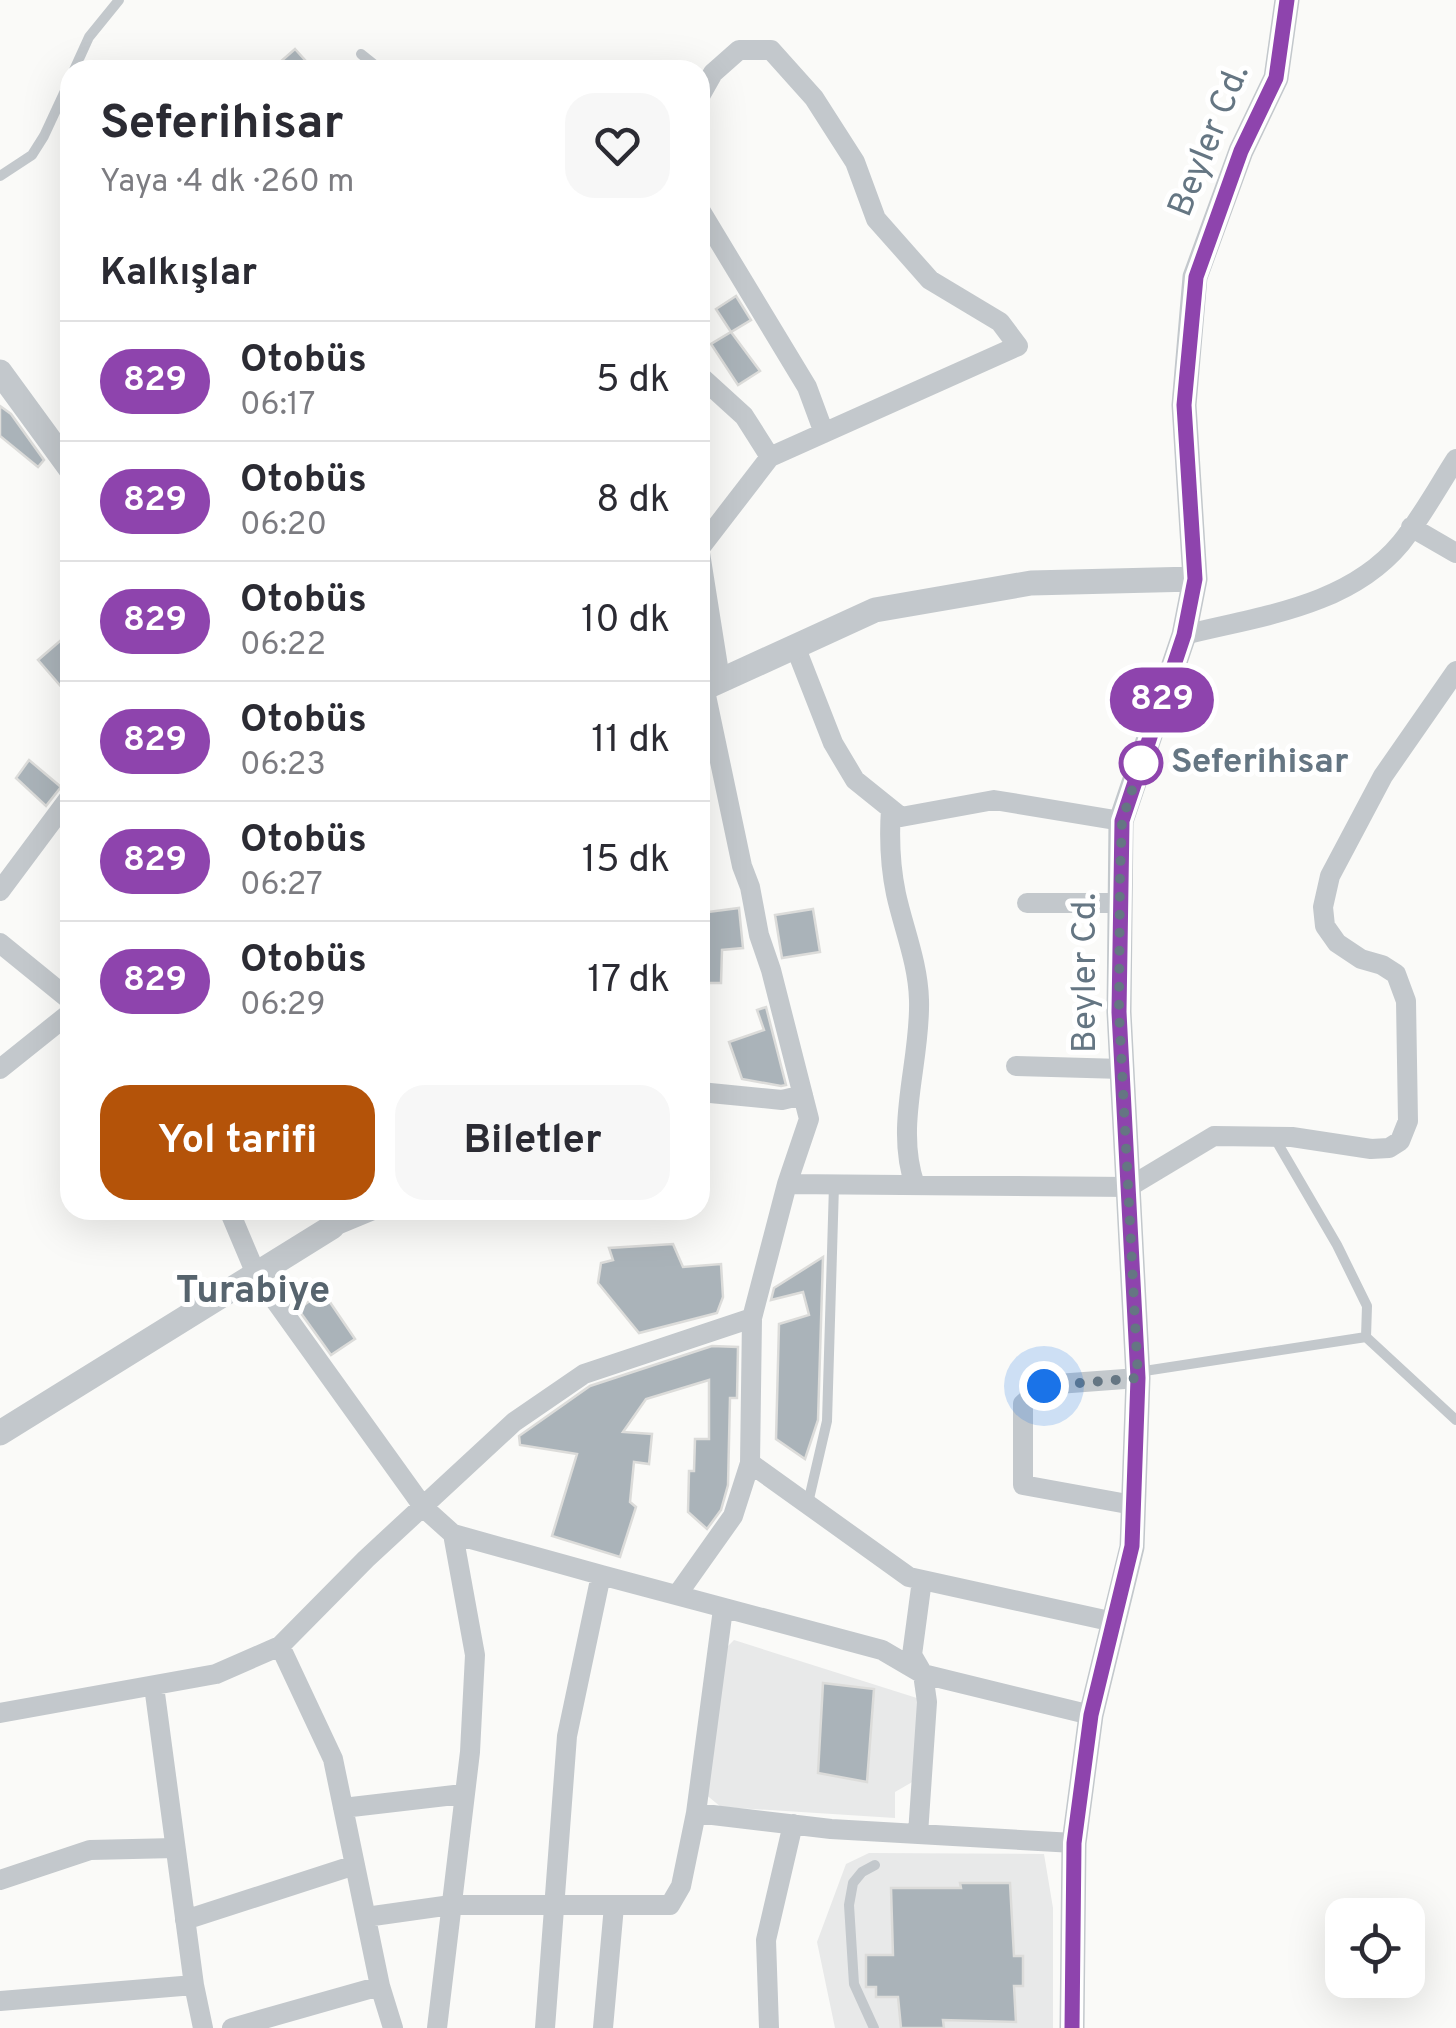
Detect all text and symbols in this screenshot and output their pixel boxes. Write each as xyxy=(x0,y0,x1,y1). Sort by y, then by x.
street label: Beyler Cd. xyxy=(1160,58,1260,224)
button: heart xyxy=(565,93,670,198)
text: Seferihisar xyxy=(100,95,343,155)
text: Yaya · 4 dk · 260 m xyxy=(100,163,354,203)
text: Kalkışlar xyxy=(100,250,257,299)
text: Otobüs xyxy=(240,337,367,386)
text: 5 dk xyxy=(596,357,670,406)
text: 829 xyxy=(123,359,187,403)
text: 06:17 xyxy=(240,386,315,426)
text: Otobüs xyxy=(240,457,367,506)
text: 8 dk xyxy=(596,477,670,526)
text: 829 xyxy=(123,479,187,523)
text: 06:20 xyxy=(240,506,327,546)
text: Otobüs xyxy=(240,577,367,626)
text: 10 dk xyxy=(581,597,670,646)
text: 829 xyxy=(123,599,187,643)
text: 06:22 xyxy=(240,626,326,666)
line badge: 829 xyxy=(1104,668,1220,732)
text: 829 xyxy=(1130,678,1194,722)
text: Otobüs xyxy=(240,697,367,746)
text: 11 dk xyxy=(591,717,670,766)
text: 829 xyxy=(123,719,187,763)
place label: Seferihisar xyxy=(1171,741,1349,785)
marker: Seferihisar xyxy=(1120,742,1162,784)
text: 06:23 xyxy=(240,746,326,786)
text: Otobüs xyxy=(240,817,367,866)
text: 15 dk xyxy=(582,837,670,886)
text: 829 xyxy=(123,839,187,883)
text: 06:27 xyxy=(240,866,323,906)
street label: Beyler Cd. xyxy=(1064,893,1108,1053)
text: Otobüs xyxy=(240,937,367,986)
text: 17 dk xyxy=(587,957,670,1006)
text: 829 xyxy=(123,959,187,1003)
text: 06:29 xyxy=(240,986,326,1026)
button: Yol tarifi xyxy=(100,1085,375,1200)
button: Biletler xyxy=(395,1085,670,1200)
district label: Turabiye xyxy=(176,1268,330,1317)
your location xyxy=(1019,1361,1069,1411)
map controls xyxy=(1325,1898,1425,1998)
button: locate xyxy=(1325,1898,1425,1998)

